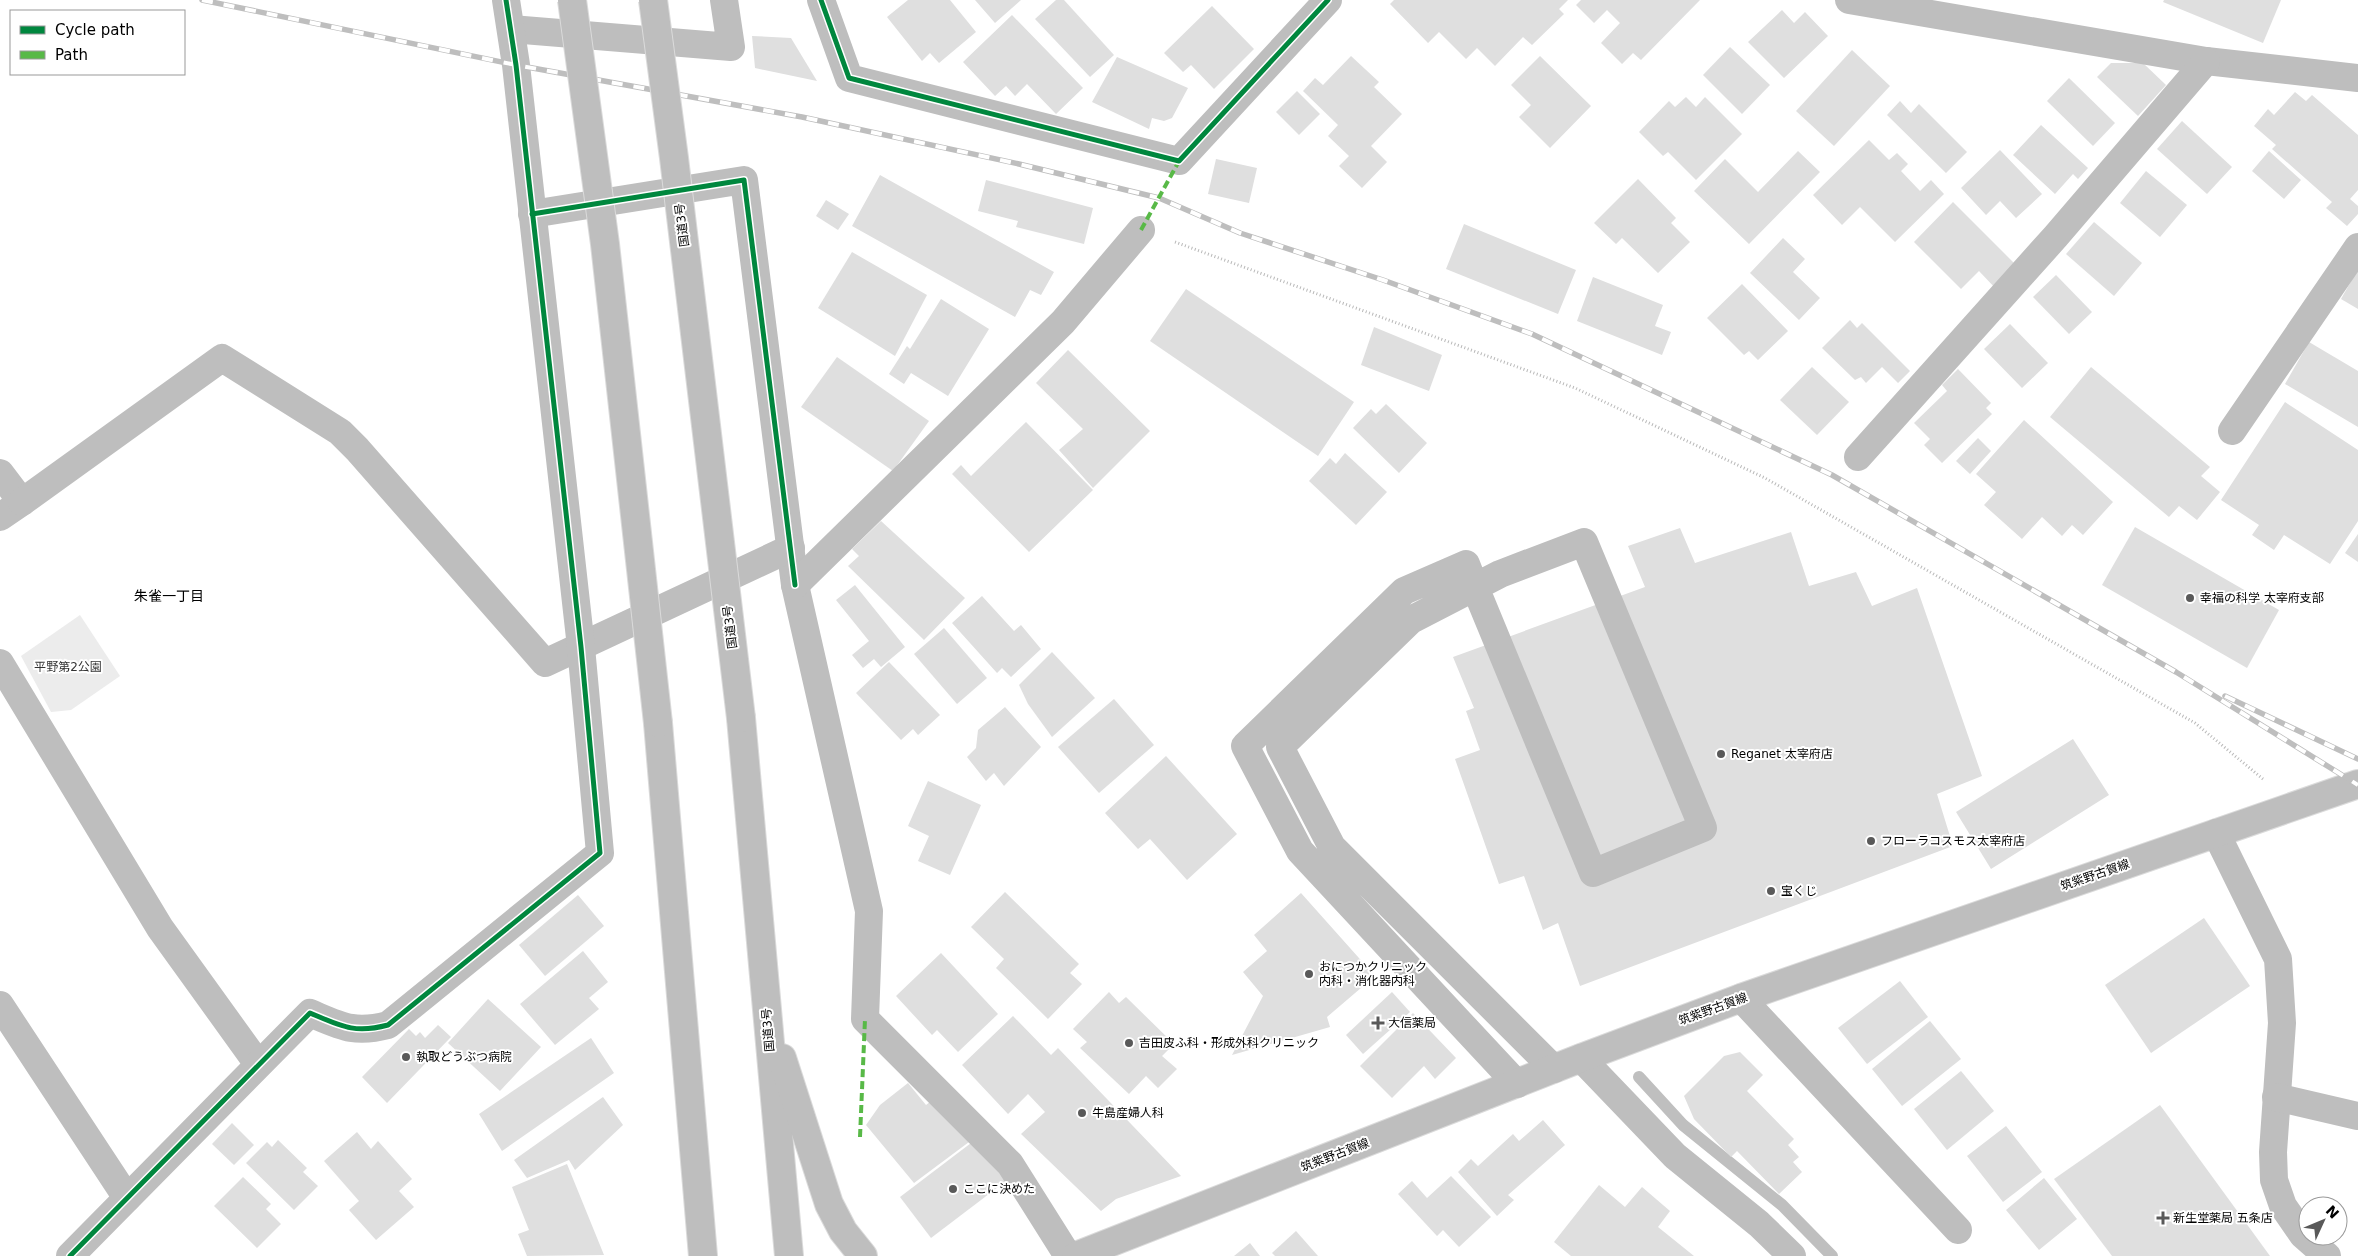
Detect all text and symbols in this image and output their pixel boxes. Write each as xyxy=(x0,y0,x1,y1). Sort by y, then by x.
legend xyxy=(10,10,185,75)
text: Cycle path xyxy=(55,21,135,39)
text: Path xyxy=(55,46,88,64)
street label: 国道3号 xyxy=(672,202,692,248)
district label: 朱雀一丁目 xyxy=(134,588,204,604)
place label: 幸福の科学 太宰府支部 xyxy=(2200,591,2324,605)
marker: 幸福の科学 太宰府支部 xyxy=(2184,592,2196,604)
street label: 国道3号 xyxy=(720,604,740,650)
park label: 平野第2公園 xyxy=(34,660,102,674)
place label: Reganet 太宰府店 xyxy=(1731,747,1833,761)
marker: Reganet 太宰府店 xyxy=(1715,748,1727,760)
place label: フローラコスモス太宰府店 xyxy=(1881,834,2025,848)
marker: フローラコスモス太宰府店 xyxy=(1865,835,1877,847)
street label: 筑紫野古賀線 xyxy=(2059,857,2131,893)
place label: 宝くじ xyxy=(1781,884,1817,898)
marker: 宝くじ xyxy=(1765,885,1777,897)
place label: おにつかクリニック 内科・消化器内科 xyxy=(1319,960,1427,988)
marker: おにつかクリニック 内科・消化器内科 xyxy=(1303,968,1315,980)
street label: 筑紫野古賀線 xyxy=(1677,990,1749,1028)
street label: 国道3号 xyxy=(759,1008,777,1052)
place label: 大信薬局 xyxy=(1388,1016,1436,1030)
marker: 大信薬局 xyxy=(1372,1017,1384,1029)
place label: 吉田皮ふ科・形成外科クリニック xyxy=(1139,1036,1319,1050)
marker: 吉田皮ふ科・形成外科クリニック xyxy=(1123,1037,1135,1049)
place label: 執取どうぶつ病院 xyxy=(416,1050,512,1064)
marker: 執取どうぶつ病院 xyxy=(400,1051,412,1063)
place label: 牛島産婦人科 xyxy=(1092,1106,1164,1120)
marker: 牛島産婦人科 xyxy=(1076,1107,1088,1119)
street label: 筑紫野古賀線 xyxy=(1299,1136,1371,1174)
place label: ここに決めた xyxy=(963,1182,1035,1196)
marker: ここに決めた xyxy=(947,1183,959,1195)
north arrow xyxy=(2298,1196,2348,1246)
text: N xyxy=(2323,1202,2342,1222)
place label: 新生堂薬局 五条店 xyxy=(2173,1211,2273,1225)
marker: 新生堂薬局 五条店 xyxy=(2157,1212,2169,1224)

